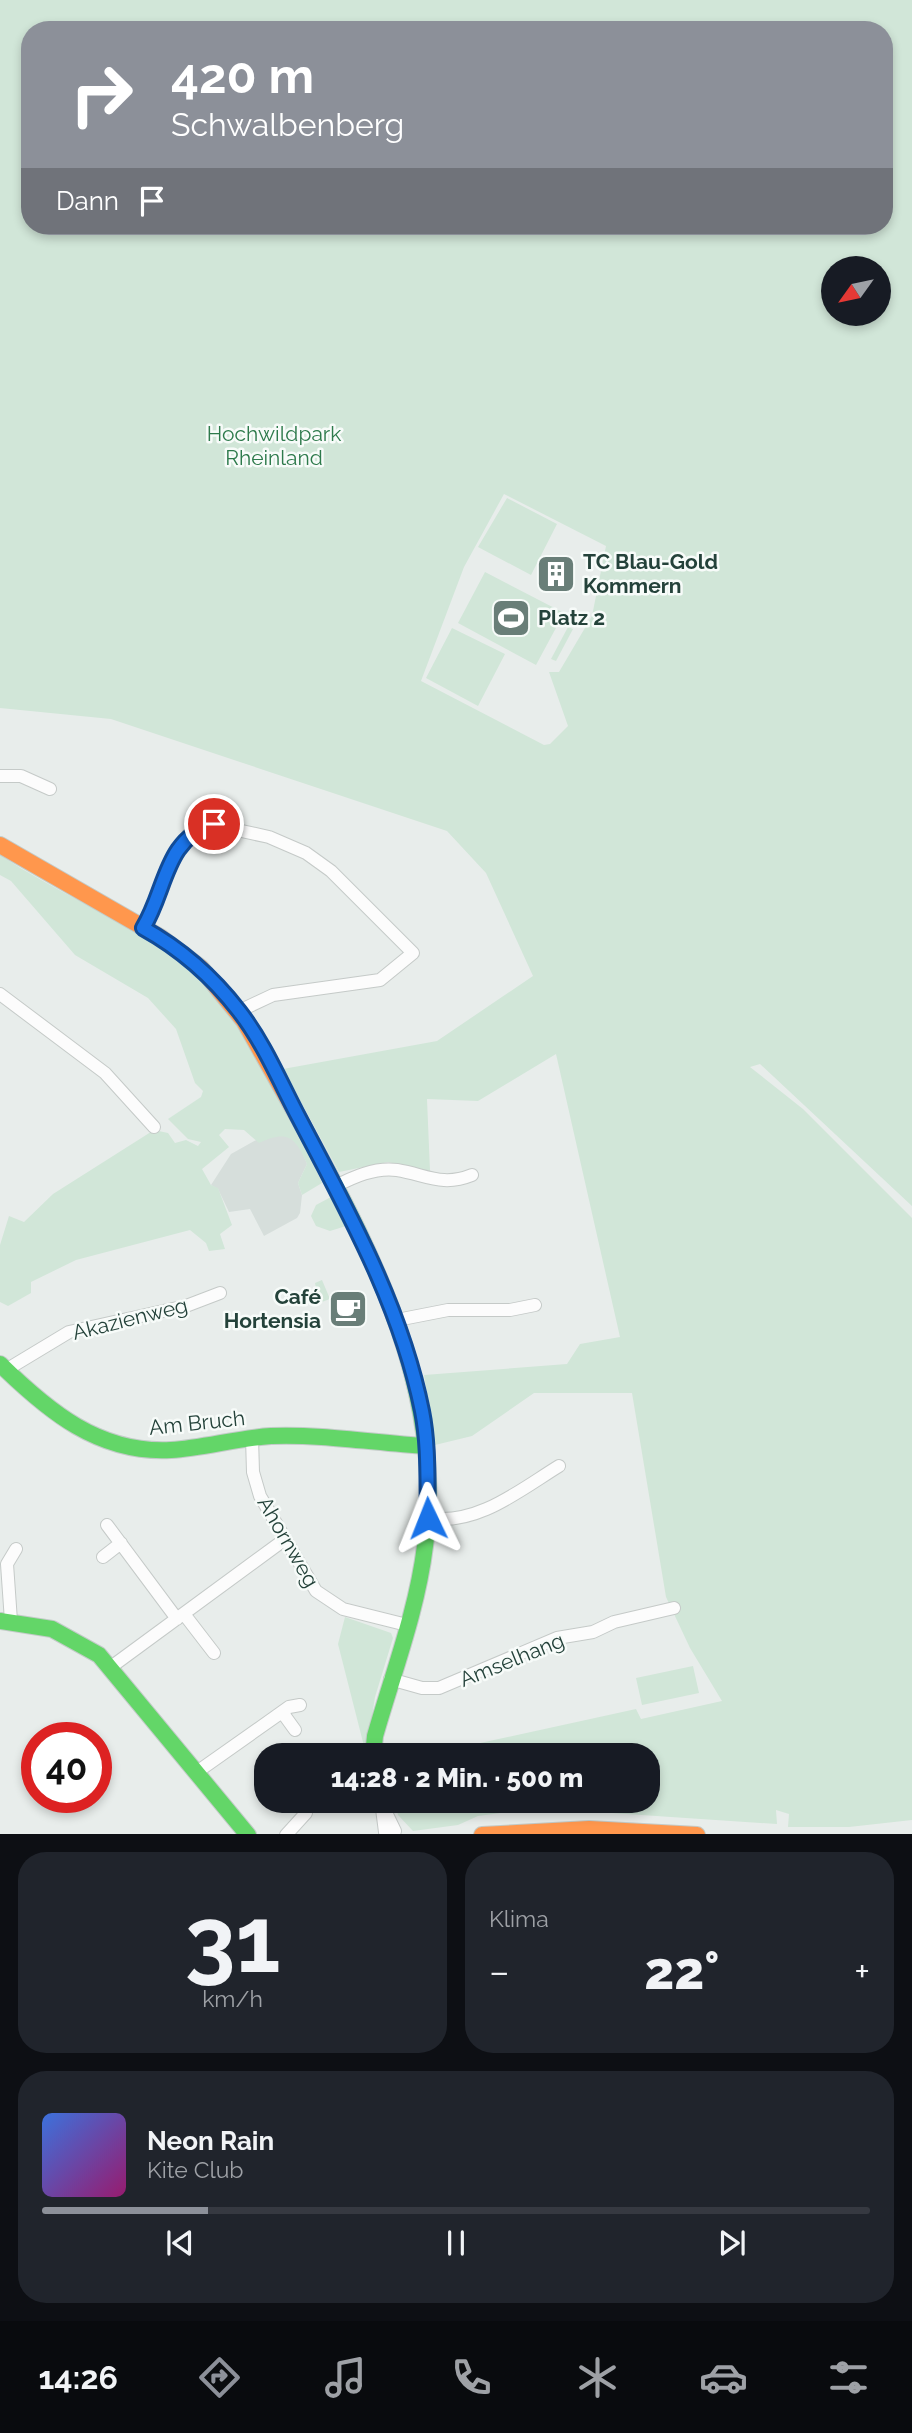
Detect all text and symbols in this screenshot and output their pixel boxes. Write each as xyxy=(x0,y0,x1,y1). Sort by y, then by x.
text: 420 m xyxy=(171,47,314,104)
icon: right xyxy=(56,49,147,140)
text: Schwalbenberg xyxy=(171,106,404,143)
icon: arrive xyxy=(133,182,171,220)
text: Dann xyxy=(56,186,119,216)
north arrow xyxy=(821,256,891,326)
map controls xyxy=(821,256,891,326)
park label: Hochwildpark Rheinland xyxy=(207,421,341,470)
place label: TC Blau-Gold Kommern xyxy=(583,549,718,598)
building icon: TC Blau-Gold Kommern xyxy=(535,553,577,595)
sports icon: Platz 2 xyxy=(490,597,532,639)
place label: Platz 2 xyxy=(538,605,605,630)
pin xyxy=(184,794,244,854)
icon: arrive xyxy=(195,805,233,843)
place label: Café Hortensia xyxy=(224,1284,321,1333)
cafe icon: Café Hortensia xyxy=(327,1288,369,1330)
street label: Akazienweg xyxy=(70,1292,190,1345)
street label: Am Bruch xyxy=(148,1405,246,1440)
position arrow xyxy=(391,1481,465,1555)
street label: Ahornweg xyxy=(253,1492,324,1591)
street label: Amselhang xyxy=(456,1627,568,1692)
speed limit sign: 40 xyxy=(21,1722,112,1813)
text: 14:28 · 2 Min. · 500 m xyxy=(331,1763,583,1793)
text: 31 xyxy=(185,1886,280,1993)
text: Klima xyxy=(489,1905,549,1932)
text: 22° xyxy=(644,1940,720,2001)
text: − xyxy=(489,1949,509,1994)
text: + xyxy=(854,1949,870,1994)
text: km/h xyxy=(202,1985,263,2012)
text: Neon Rain xyxy=(147,2126,274,2156)
text: Kite Club xyxy=(147,2156,244,2183)
icon: previous xyxy=(161,2224,199,2262)
icon: pause xyxy=(437,2224,475,2262)
icon: next xyxy=(713,2224,751,2262)
icon: directions xyxy=(195,2353,244,2402)
icon: music xyxy=(321,2353,370,2402)
icon: phone xyxy=(447,2353,496,2402)
icon: climate xyxy=(573,2353,622,2402)
icon: car xyxy=(699,2353,748,2402)
icon: filters xyxy=(824,2353,873,2402)
text: 14:26 xyxy=(38,2359,118,2396)

